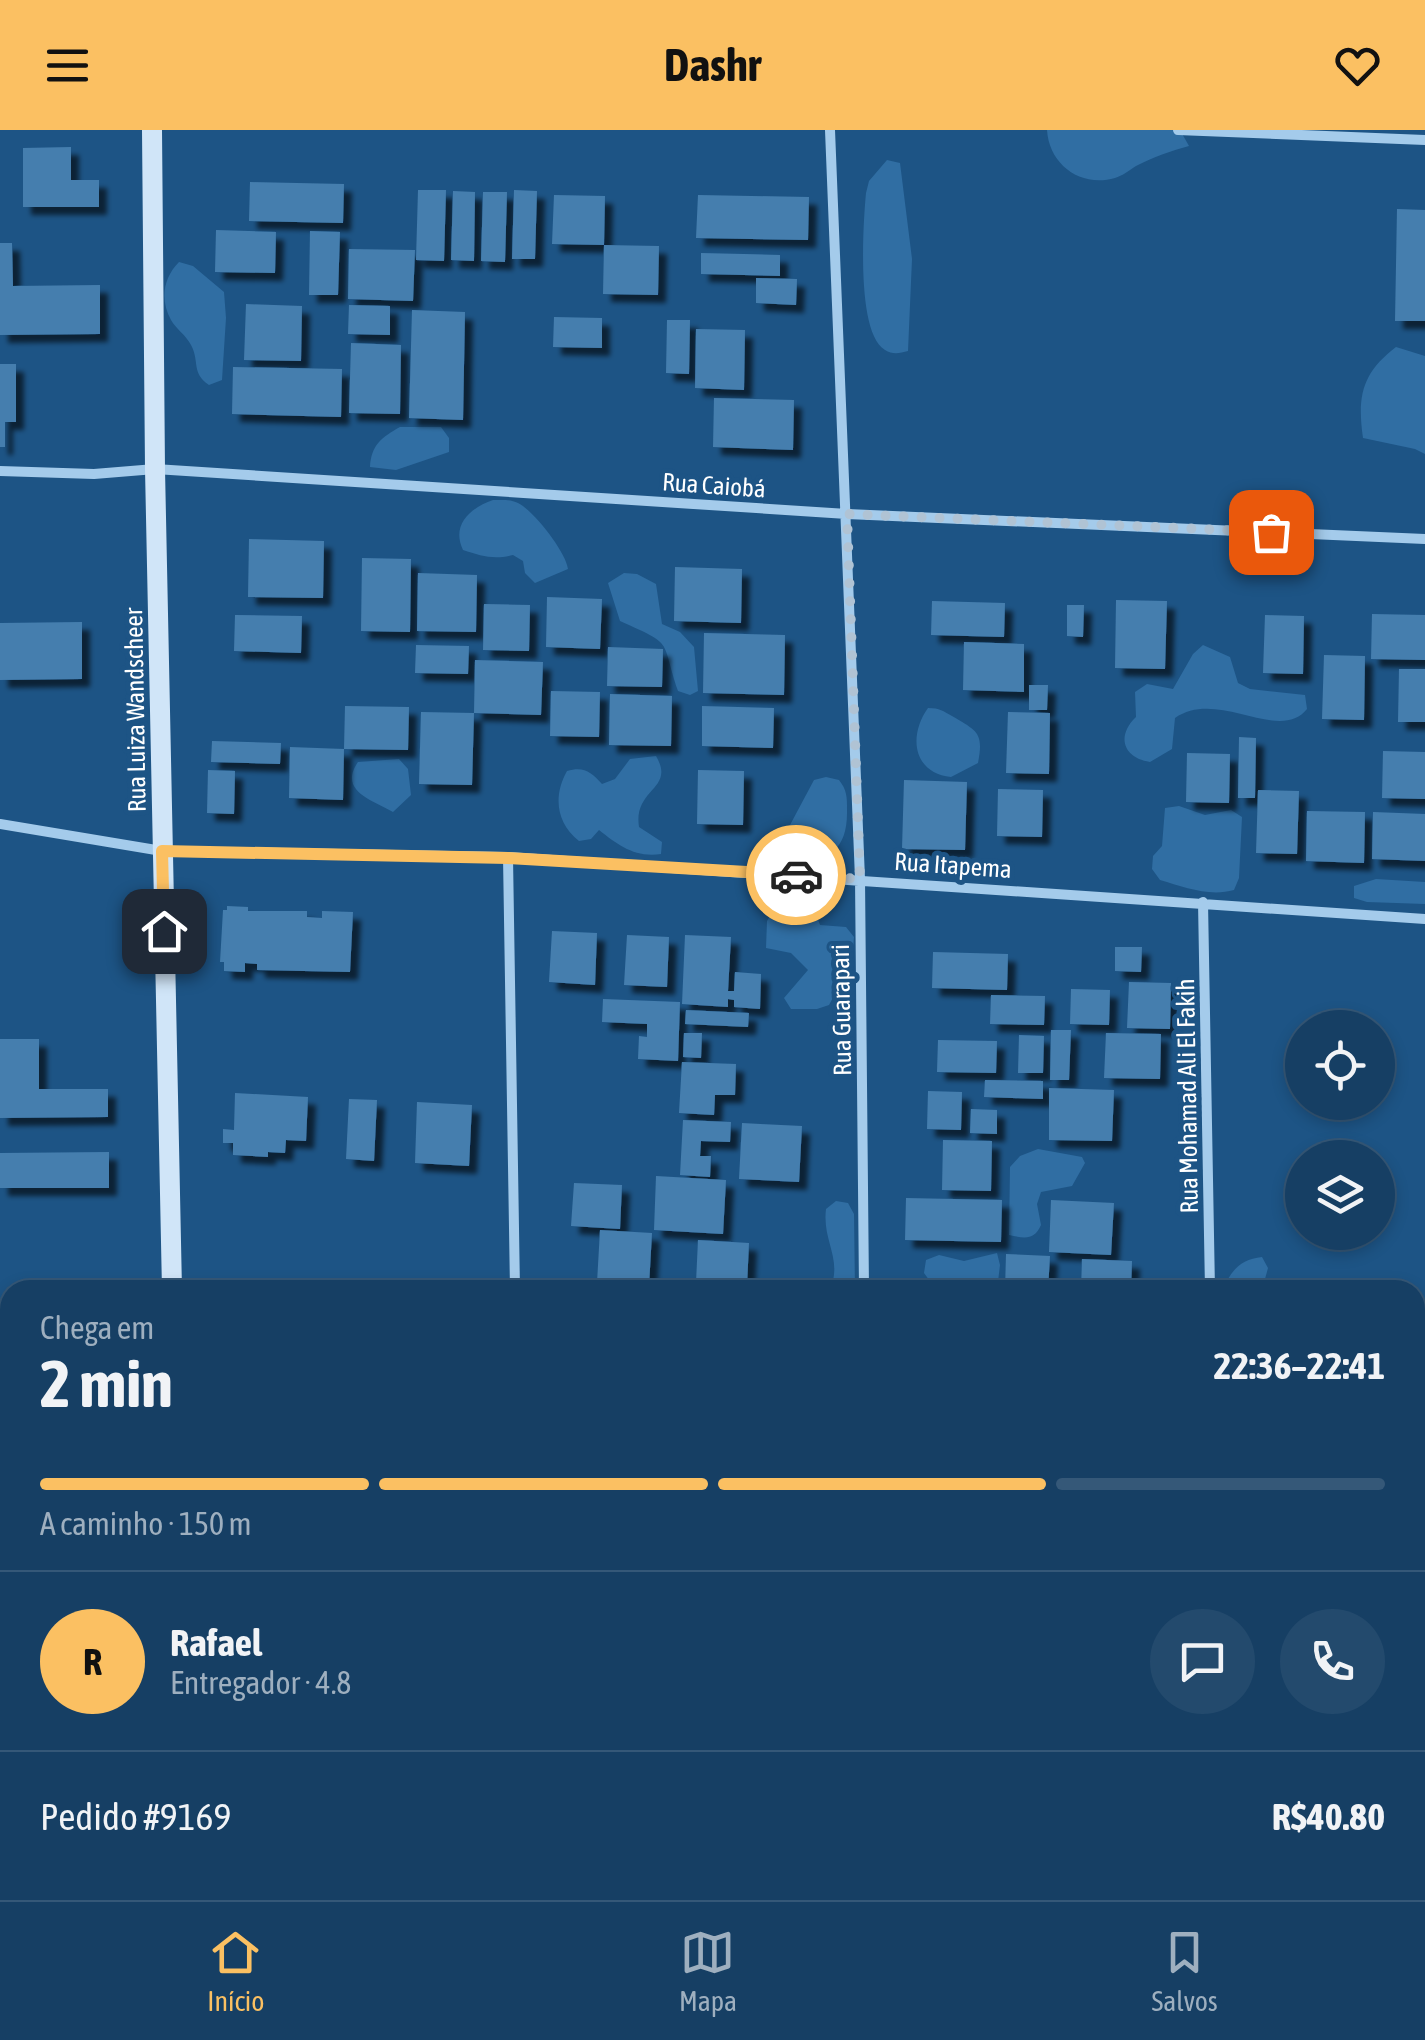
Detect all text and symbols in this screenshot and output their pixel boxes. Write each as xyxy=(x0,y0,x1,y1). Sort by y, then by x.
icon: menu xyxy=(40,38,95,93)
icon: heart xyxy=(1330,38,1385,93)
text: Dashr xyxy=(664,39,761,91)
street label: Rua Caiobá xyxy=(661,467,767,503)
pin xyxy=(1229,490,1314,575)
icon: bag xyxy=(1244,505,1299,560)
street label: Rua Luiza Wandscheer xyxy=(119,607,151,812)
courier xyxy=(746,825,846,925)
street label: Rua Itapema xyxy=(893,847,1013,883)
icon: car xyxy=(769,848,824,903)
pin xyxy=(122,889,207,974)
icon: home xyxy=(137,904,192,959)
street label: Rua Guarapari xyxy=(826,944,856,1076)
street label: Rua Mohamad Ali El Fakih xyxy=(1171,978,1203,1214)
map controls xyxy=(1285,1010,1395,1250)
button: locate xyxy=(1285,1010,1395,1120)
button: layers xyxy=(1285,1140,1395,1250)
text: Chega em xyxy=(40,1309,154,1346)
text: 22:36–22:41 xyxy=(1213,1344,1385,1387)
text: 2 min xyxy=(40,1346,173,1421)
text: A caminho · 150 m xyxy=(40,1505,251,1542)
button: chat xyxy=(1150,1609,1255,1714)
button: phone xyxy=(1280,1609,1385,1714)
text: Rafael xyxy=(170,1621,262,1664)
text: R xyxy=(83,1640,102,1683)
text: Entregador · 4.8 xyxy=(170,1664,351,1701)
text: Pedido #9169 xyxy=(40,1795,231,1838)
text: R$40.80 xyxy=(1272,1795,1385,1838)
tab: Início xyxy=(207,1925,264,2017)
tab: Mapa xyxy=(679,1925,737,2017)
tab: Salvos xyxy=(1151,1925,1218,2017)

